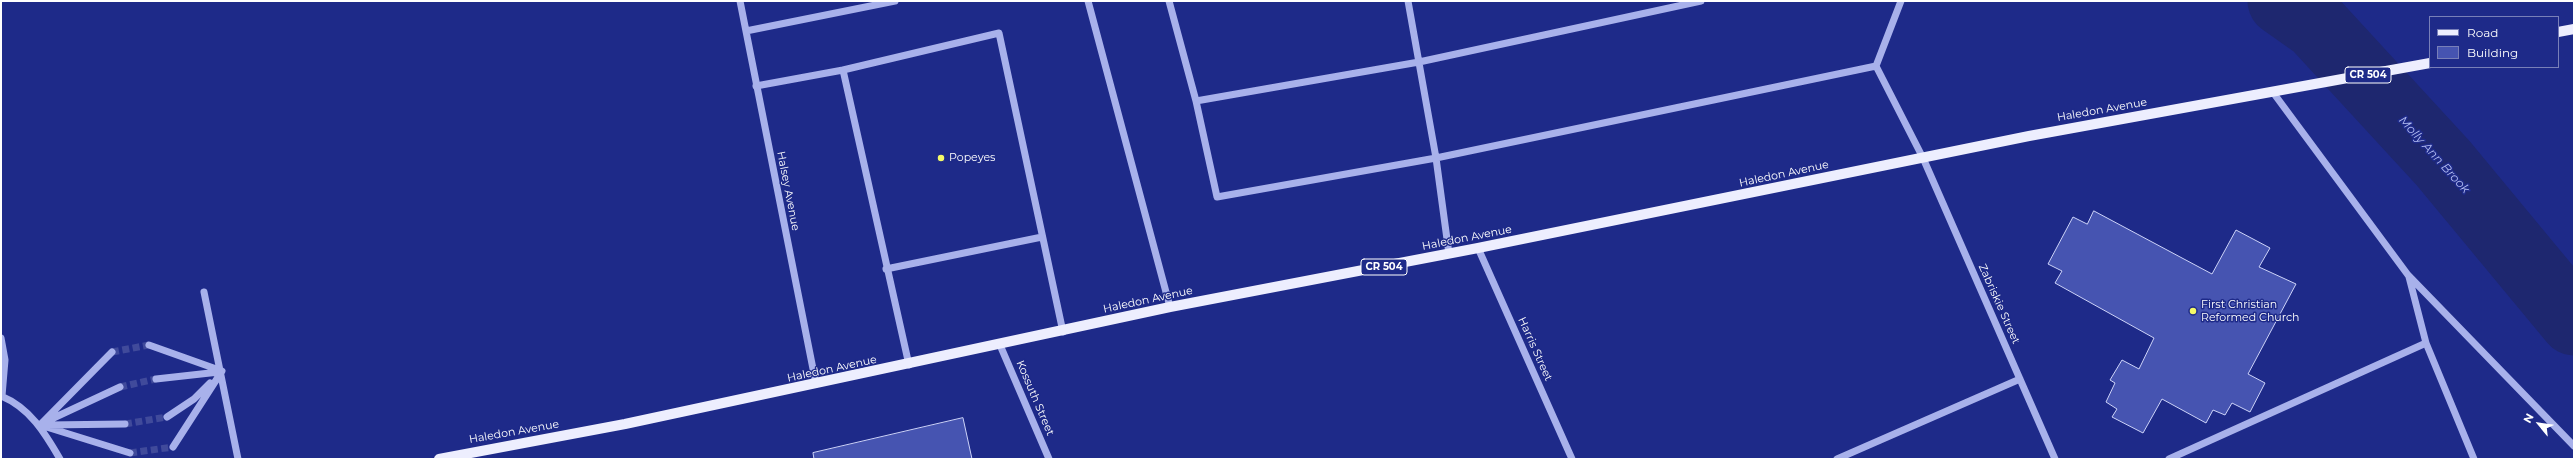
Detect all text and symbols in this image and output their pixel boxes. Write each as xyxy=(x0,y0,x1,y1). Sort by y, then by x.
legend xyxy=(2429,16,2559,68)
text: Road xyxy=(2467,25,2498,40)
text: Building xyxy=(2467,45,2518,60)
road number: CR 504 xyxy=(2345,67,2391,83)
street label: Haledon Avenue xyxy=(2056,96,2148,124)
water label: Molly Ann Brook xyxy=(2396,113,2472,197)
street label: Halsey Avenue xyxy=(774,150,802,232)
place label: Popeyes xyxy=(949,151,995,165)
marker: Popeyes xyxy=(936,153,946,163)
street label: Haledon Avenue xyxy=(1738,158,1830,190)
street label: Haledon Avenue xyxy=(1421,223,1513,253)
road number: CR 504 xyxy=(1361,259,1407,275)
street label: Zabriskie Street xyxy=(1975,262,2023,346)
street label: Haledon Avenue xyxy=(1102,284,1194,316)
place label: First Christian Reformed Church xyxy=(2201,298,2300,324)
marker: First Christian Reformed Church xyxy=(2188,306,2198,316)
street label: Harris Street xyxy=(1515,315,1555,383)
street label: Haledon Avenue xyxy=(786,353,878,385)
street label: Kossuth Street xyxy=(1013,358,1057,438)
north arrow xyxy=(2519,404,2559,444)
text: N xyxy=(2520,411,2537,425)
street label: Haledon Avenue xyxy=(468,418,560,446)

